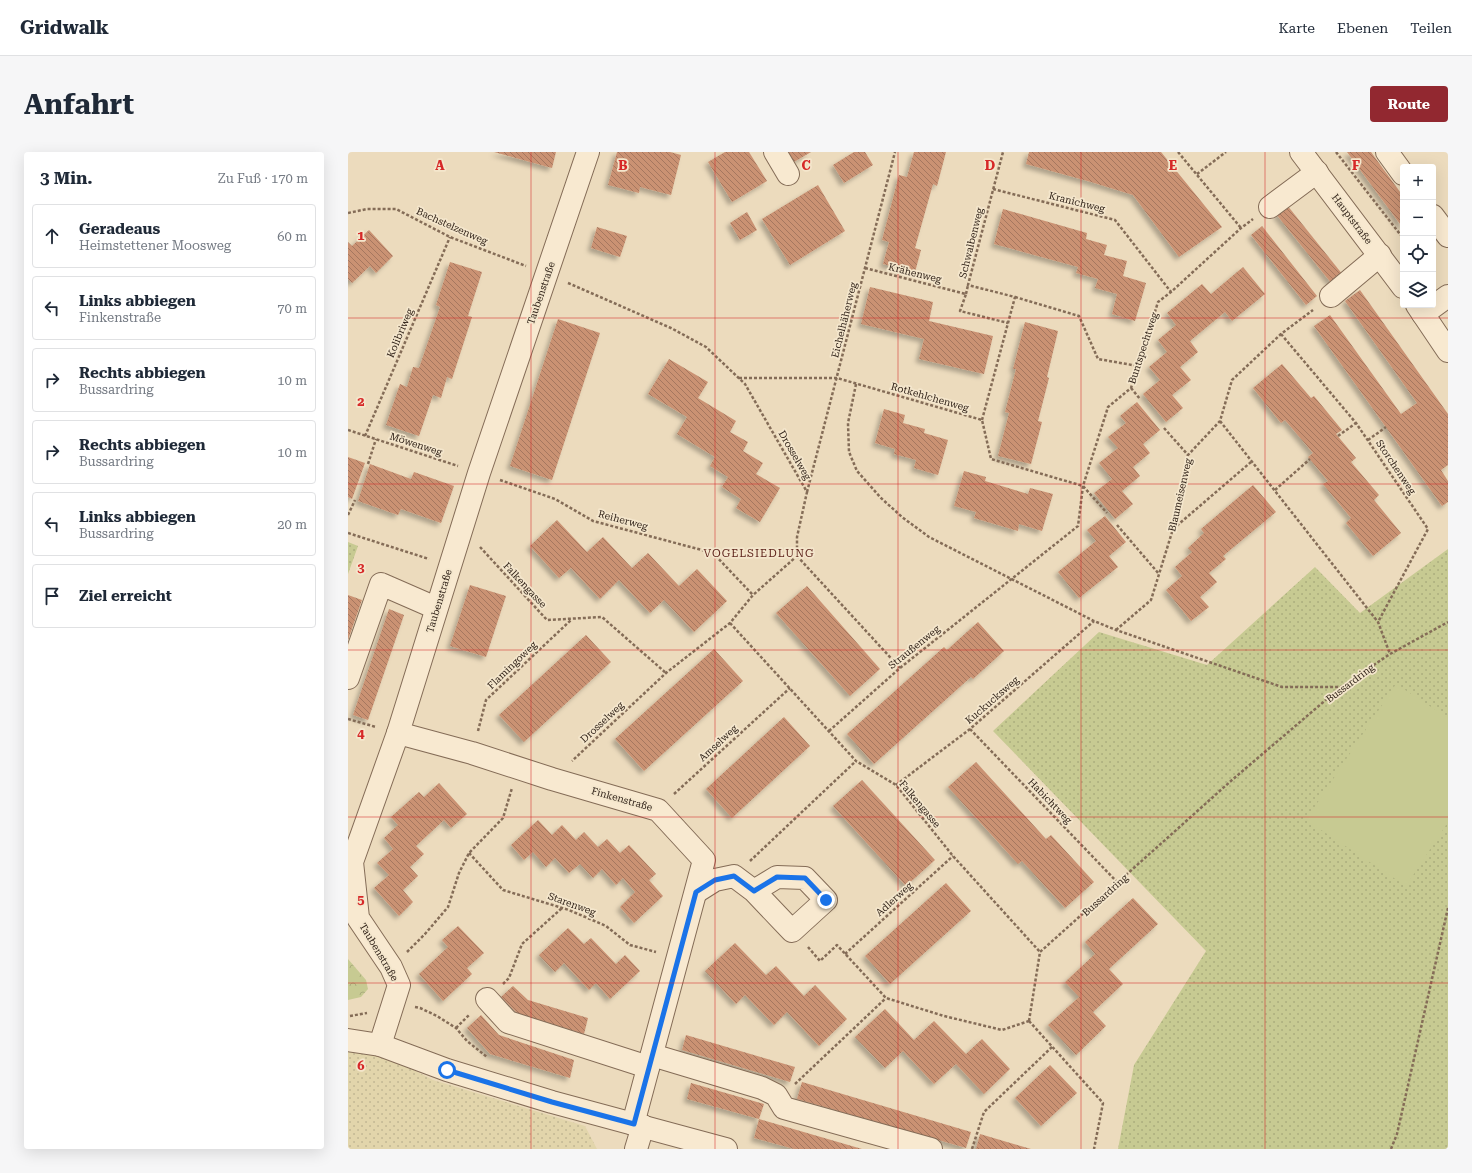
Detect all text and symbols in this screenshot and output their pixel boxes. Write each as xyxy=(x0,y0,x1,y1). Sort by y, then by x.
text: Gridwalk xyxy=(20,16,109,39)
text: Karte xyxy=(1279,20,1315,36)
text: Ebenen xyxy=(1337,20,1388,36)
text: Teilen xyxy=(1410,20,1452,36)
button: Route xyxy=(1370,86,1448,122)
text: Anfahrt xyxy=(24,88,134,121)
text: A xyxy=(435,158,445,173)
text: B xyxy=(618,158,628,173)
text: C xyxy=(801,158,811,173)
text: D xyxy=(985,158,995,173)
text: E xyxy=(1169,158,1177,173)
text: F xyxy=(1352,158,1360,173)
map controls xyxy=(1400,164,1436,308)
button: + xyxy=(1400,164,1436,200)
text: 3 Min. xyxy=(40,168,93,188)
text: Zu Fuß · 170 m xyxy=(218,171,308,186)
street label: Kranichweg xyxy=(1048,190,1107,214)
street label: Hauptstraße xyxy=(1330,192,1375,247)
button: − xyxy=(1400,200,1436,236)
street label: Bachstelzenweg xyxy=(415,205,490,247)
street label: Schwalbenweg xyxy=(957,206,985,279)
text: Geradeaus xyxy=(79,220,160,238)
icon: ahead xyxy=(41,225,63,247)
text: 1 xyxy=(357,228,365,243)
text: 60 m xyxy=(277,229,307,244)
button: locate xyxy=(1400,236,1436,272)
text: Heimstettener Moosweg xyxy=(79,238,231,253)
street label: Taubenstraße xyxy=(525,260,557,326)
street label: Krähenweg xyxy=(887,261,943,285)
button: layers xyxy=(1400,272,1436,308)
street label: Eichelhäherweg xyxy=(829,281,859,359)
text: Links abbiegen xyxy=(79,292,196,310)
icon: left xyxy=(41,297,63,319)
text: 70 m xyxy=(277,301,307,316)
street label: Kolibriweg xyxy=(385,306,415,359)
text: Finkenstraße xyxy=(79,310,161,325)
street label: Buntspechtweg xyxy=(1126,310,1160,385)
text: Rechts abbiegen xyxy=(79,364,206,382)
icon: right xyxy=(41,369,63,391)
text: 10 m xyxy=(277,373,307,388)
street label: Rotkehlchenweg xyxy=(890,381,971,413)
text: Bussardring xyxy=(79,382,154,397)
text: 2 xyxy=(357,394,365,409)
street label: Drosselweg xyxy=(776,428,814,482)
street label: Möwenweg xyxy=(388,430,444,458)
text: Rechts abbiegen xyxy=(79,436,206,454)
street label: Storchenweg xyxy=(1374,438,1418,496)
icon: right xyxy=(41,441,63,463)
text: 10 m xyxy=(277,445,307,460)
text: Bussardring xyxy=(79,454,154,469)
street label: Blaumeisenweg xyxy=(1166,457,1194,533)
text: Links abbiegen xyxy=(79,508,196,526)
street label: Reiherweg xyxy=(597,508,649,532)
icon: left xyxy=(41,513,63,535)
text: 20 m xyxy=(277,517,307,532)
text: Bussardring xyxy=(79,526,154,541)
district label: VOGELSIEDLUNG xyxy=(704,547,814,560)
text: 3 xyxy=(357,560,365,575)
street label: Falkengasse xyxy=(501,560,549,610)
street label: Taubenstraße xyxy=(424,568,454,634)
icon: arrive xyxy=(41,585,63,607)
text: Ziel erreicht xyxy=(79,587,172,605)
street label: Straußenweg xyxy=(886,623,942,671)
street label: Flamingoweg xyxy=(485,639,539,691)
street label: Bussardring xyxy=(1324,661,1377,705)
street label: Kuckucksweg xyxy=(963,674,1021,726)
street label: Drosselweg xyxy=(578,699,626,745)
street label: Amselweg xyxy=(697,722,740,764)
text: 4 xyxy=(357,726,365,741)
street label: Habichtweg xyxy=(1026,776,1074,826)
street label: Falkengasse xyxy=(897,778,943,830)
street label: Finkenstraße xyxy=(590,785,654,813)
street label: Bussardring xyxy=(1080,871,1130,918)
street label: Adlerweg xyxy=(873,879,915,918)
street label: Starenweg xyxy=(546,890,598,918)
route end xyxy=(817,891,835,909)
text: 5 xyxy=(357,892,365,907)
street label: Taubenstraße xyxy=(357,921,401,983)
text: 6 xyxy=(357,1058,365,1073)
route start xyxy=(438,1061,456,1079)

